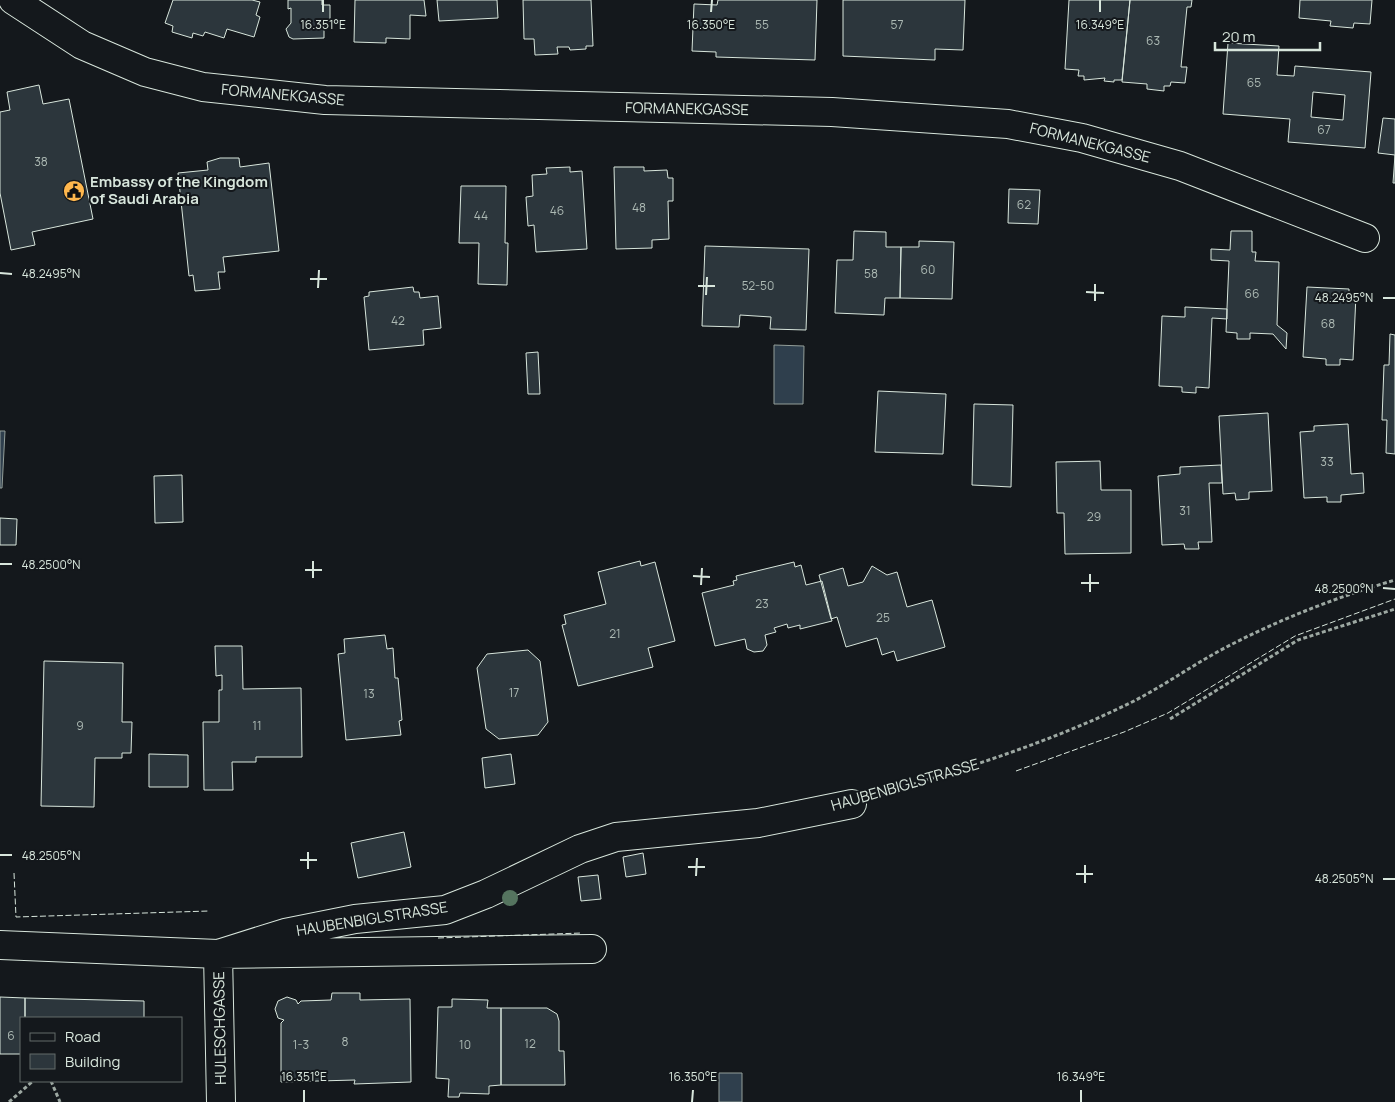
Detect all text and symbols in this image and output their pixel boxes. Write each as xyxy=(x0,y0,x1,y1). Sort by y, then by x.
text: 16.351°E xyxy=(300,16,346,33)
text: 16.350°E xyxy=(687,16,735,33)
house number: 55 xyxy=(755,16,769,33)
house number: 57 xyxy=(891,16,903,33)
text: 16.349°E xyxy=(1076,16,1124,33)
scale bar xyxy=(1215,20,1320,52)
text: 20 m xyxy=(1222,26,1255,47)
house number: 63 xyxy=(1146,32,1160,49)
house number: 65 xyxy=(1247,74,1261,91)
street label: FORMANEKGASSE xyxy=(220,79,346,110)
street label: FORMANEKGASSE xyxy=(625,97,749,120)
street label: FORMANEKGASSE xyxy=(1027,117,1153,168)
house number: 67 xyxy=(1317,121,1331,138)
house number: 38 xyxy=(34,153,48,170)
place label: Embassy of the Kingdom of Saudi Arabia xyxy=(90,171,268,209)
public building icon: Embassy of the Kingdom of Saudi Arabia xyxy=(62,179,86,203)
house number: 62 xyxy=(1017,196,1031,213)
house number: 48 xyxy=(632,199,646,216)
house number: 46 xyxy=(550,202,564,219)
house number: 44 xyxy=(474,207,488,224)
house number: 60 xyxy=(921,261,935,278)
text: 48.2495°N xyxy=(22,265,80,282)
house number: 58 xyxy=(864,265,878,282)
house number: 52-50 xyxy=(742,277,774,294)
house number: 66 xyxy=(1245,285,1259,302)
text: 48.2495°N xyxy=(1315,289,1373,306)
house number: 42 xyxy=(391,312,405,329)
house number: 68 xyxy=(1321,315,1335,332)
house number: 33 xyxy=(1320,453,1334,470)
house number: 31 xyxy=(1179,502,1191,519)
house number: 29 xyxy=(1087,508,1101,525)
text: 48.2500°N xyxy=(21,556,81,573)
text: 48.2500°N xyxy=(1314,580,1374,597)
house number: 23 xyxy=(755,595,769,612)
house number: 25 xyxy=(876,609,890,626)
house number: 21 xyxy=(609,625,621,642)
house number: 17 xyxy=(509,684,519,701)
house number: 13 xyxy=(363,685,375,702)
house number: 9 xyxy=(76,717,84,734)
house number: 11 xyxy=(252,717,262,734)
street label: HAUBENBIGLSTRASSE xyxy=(828,753,981,816)
text: 48.2505°N xyxy=(22,847,80,864)
text: 48.2505°N xyxy=(1315,870,1373,887)
street label: HAUBENBIGLSTRASSE xyxy=(295,896,449,941)
street label: HULESCHGASSE xyxy=(208,971,231,1085)
legend xyxy=(20,1017,182,1082)
text: Road xyxy=(65,1026,101,1047)
house number: 6 xyxy=(7,1027,15,1044)
house number: 8 xyxy=(342,1033,349,1050)
house number: 12 xyxy=(524,1035,536,1052)
house number: 1-3 xyxy=(293,1036,309,1053)
house number: 10 xyxy=(459,1036,471,1053)
text: Building xyxy=(65,1051,120,1072)
text: 16.351°E xyxy=(281,1068,327,1085)
text: 16.350°E xyxy=(669,1068,717,1085)
text: 16.349°E xyxy=(1057,1068,1105,1085)

